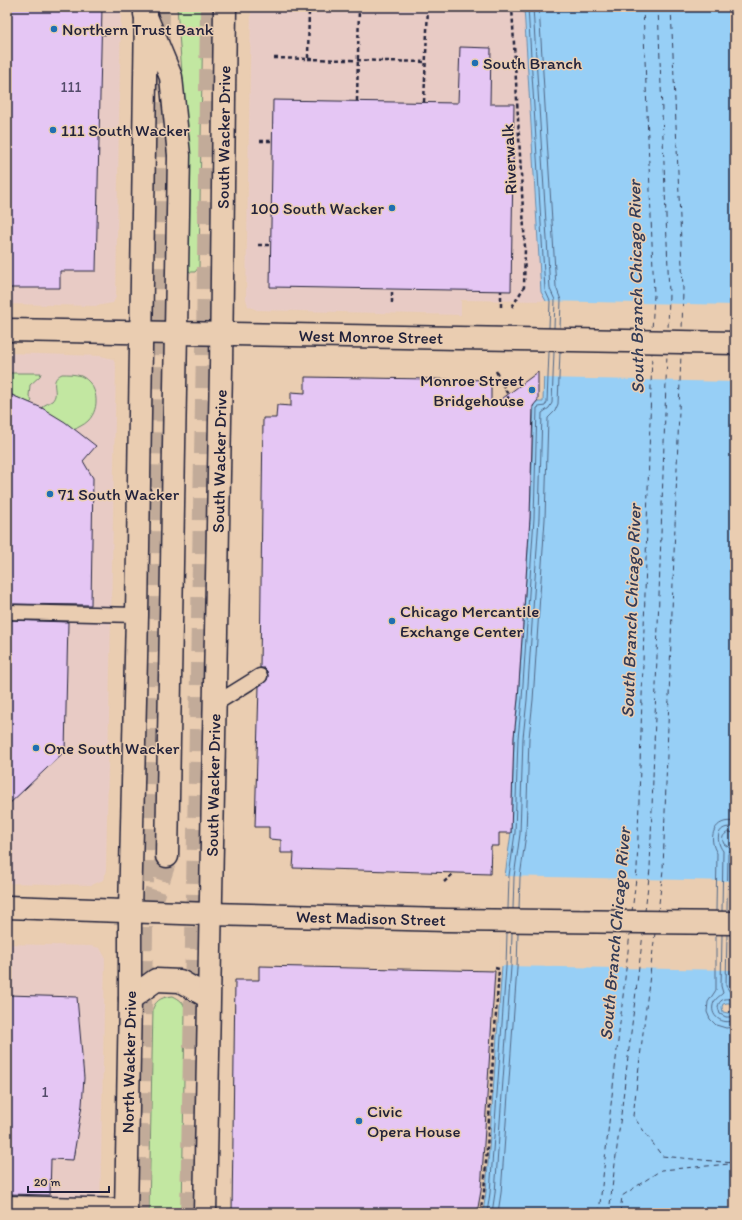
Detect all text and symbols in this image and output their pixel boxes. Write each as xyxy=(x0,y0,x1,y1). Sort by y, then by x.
place label: Northern Trust Bank xyxy=(62,19,214,39)
marker: Northern Trust Bank xyxy=(49,24,59,34)
place label: South Branch xyxy=(483,53,582,73)
marker: South Branch xyxy=(470,58,480,68)
street label: South Wacker Drive xyxy=(213,65,234,209)
house number: 111 xyxy=(61,78,81,96)
place label: 111 South Wacker xyxy=(61,120,190,140)
street label: Riverwalk xyxy=(497,123,521,195)
marker: 111 South Wacker xyxy=(48,125,58,135)
water label: South Branch Chicago River xyxy=(623,178,649,394)
place label: 100 South Wacker xyxy=(250,198,385,218)
marker: 100 South Wacker xyxy=(387,203,397,213)
street label: West Monroe Street xyxy=(299,325,443,348)
place label: Monroe Street Bridgehouse xyxy=(420,370,525,410)
marker: Monroe Street Bridgehouse xyxy=(527,385,537,395)
street label: South Wacker Drive xyxy=(208,389,231,533)
place label: 71 South Wacker xyxy=(58,484,180,504)
marker: 71 South Wacker xyxy=(45,489,55,499)
water label: South Branch Chicago River xyxy=(616,502,646,718)
place label: Chicago Mercantile Exchange Center xyxy=(400,601,539,641)
marker: Chicago Mercantile Exchange Center xyxy=(387,616,397,626)
street label: South Wacker Drive xyxy=(202,713,224,857)
place label: One South Wacker xyxy=(44,738,180,758)
marker: One South Wacker xyxy=(31,743,41,753)
water label: South Branch Chicago River xyxy=(595,824,635,1041)
street label: West Madison Street xyxy=(296,906,447,930)
street label: North Wacker Drive xyxy=(117,991,140,1134)
house number: 1 xyxy=(42,1083,49,1101)
place label: Civic Opera House xyxy=(367,1101,461,1141)
marker: Civic Opera House xyxy=(354,1116,364,1126)
scale bar xyxy=(28,1168,109,1194)
text: 20 m xyxy=(34,1175,61,1189)

